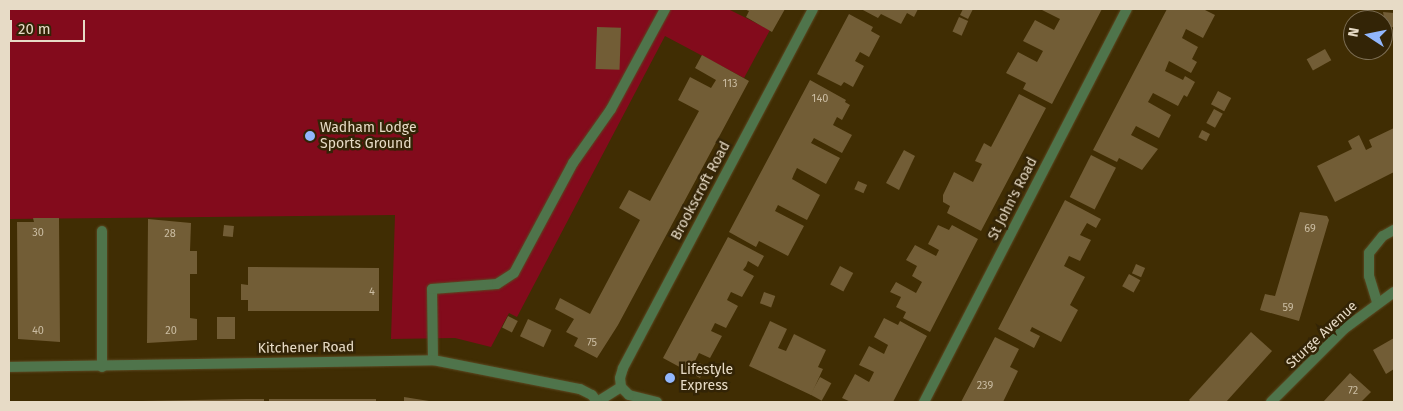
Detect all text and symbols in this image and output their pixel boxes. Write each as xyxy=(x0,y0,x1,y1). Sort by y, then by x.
scale bar xyxy=(12,10,88,42)
north arrow xyxy=(1343,10,1393,60)
text: 20 m xyxy=(18,20,51,38)
text: N xyxy=(1345,26,1363,38)
house number: 113 xyxy=(723,77,737,91)
house number: 140 xyxy=(812,92,828,106)
place label: Wadham Lodge Sports Ground xyxy=(320,120,417,152)
marker: Wadham Lodge Sports Ground xyxy=(304,130,316,142)
street label: Brookscroft Road xyxy=(668,139,734,243)
street label: St John's Road xyxy=(985,155,1041,243)
house number: 69 xyxy=(1304,222,1316,236)
house number: 30 xyxy=(32,226,44,240)
house number: 28 xyxy=(164,227,176,241)
house number: 4 xyxy=(369,285,375,299)
street label: Sturge Avenue xyxy=(1283,298,1361,372)
house number: 59 xyxy=(1282,301,1294,315)
house number: 40 xyxy=(32,324,44,338)
house number: 20 xyxy=(165,324,177,338)
house number: 75 xyxy=(587,336,597,350)
street label: Kitchener Road xyxy=(257,339,355,357)
place label: Lifestyle Express xyxy=(680,362,733,394)
marker: Lifestyle Express xyxy=(664,372,676,384)
house number: 239 xyxy=(977,379,993,393)
house number: 72 xyxy=(1348,384,1358,398)

